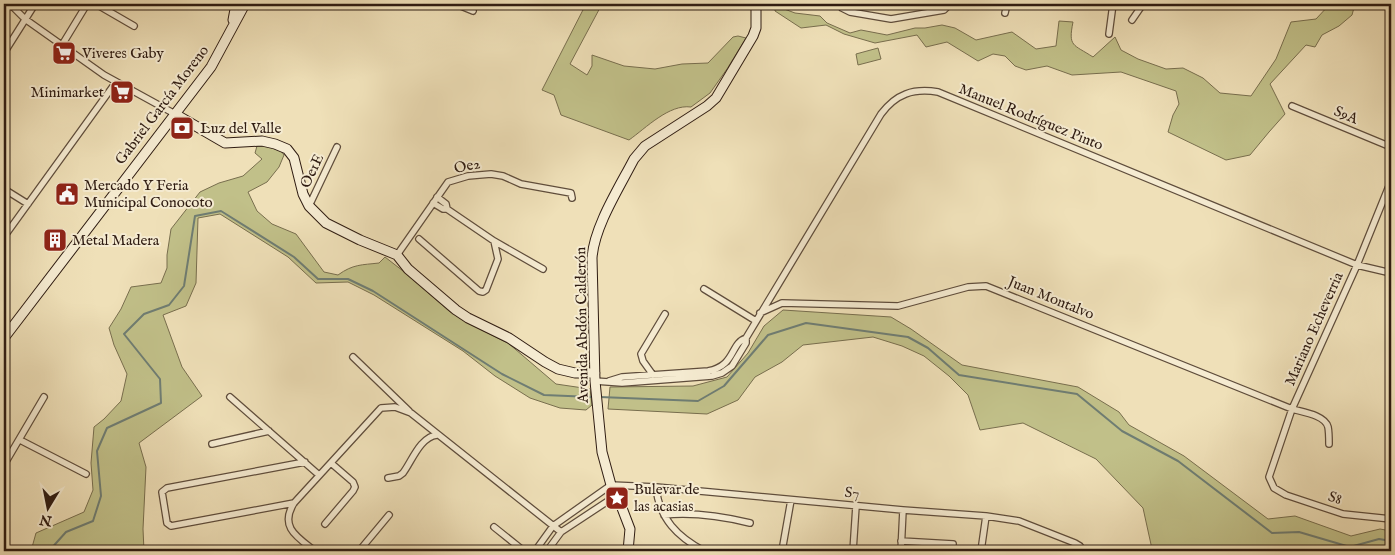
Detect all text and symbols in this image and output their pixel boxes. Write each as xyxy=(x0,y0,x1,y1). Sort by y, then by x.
supermarket icon: Viveres Gaby xyxy=(51,40,77,66)
street label: Gabriel García Moreno xyxy=(111,42,213,168)
place label: Viveres Gaby xyxy=(81,44,164,63)
supermarket icon: Minimarket xyxy=(109,79,135,105)
street label: Manuel Rodríguez Pinto xyxy=(956,79,1106,155)
place label: Minimarket xyxy=(30,83,104,102)
street label: S9A xyxy=(1331,101,1362,129)
bank icon: Luz del Valle xyxy=(169,115,195,141)
place label: Luz del Valle xyxy=(200,119,281,138)
street label: Oe1E xyxy=(296,151,328,191)
street label: Oe2 xyxy=(452,154,482,178)
place label: Mercado Y Feria Municipal Conocoto xyxy=(84,176,213,212)
public building icon: Mercado Y Feria Municipal Conocoto xyxy=(54,181,80,207)
building icon: Metal Madera xyxy=(42,227,68,253)
place label: Metal Madera xyxy=(72,231,160,250)
street label: Avenida Abdón Calderón xyxy=(571,247,593,404)
street label: Mariano Echeverria xyxy=(1280,269,1348,389)
street label: Juan Montalvo xyxy=(1003,271,1097,324)
place label: Bulevar de las acasias xyxy=(634,480,699,516)
north arrow xyxy=(22,482,72,532)
street label: S7 xyxy=(844,483,860,503)
place icon: Bulevar de las acasias xyxy=(604,485,630,511)
street label: S8 xyxy=(1326,487,1344,509)
text: N xyxy=(38,510,54,530)

